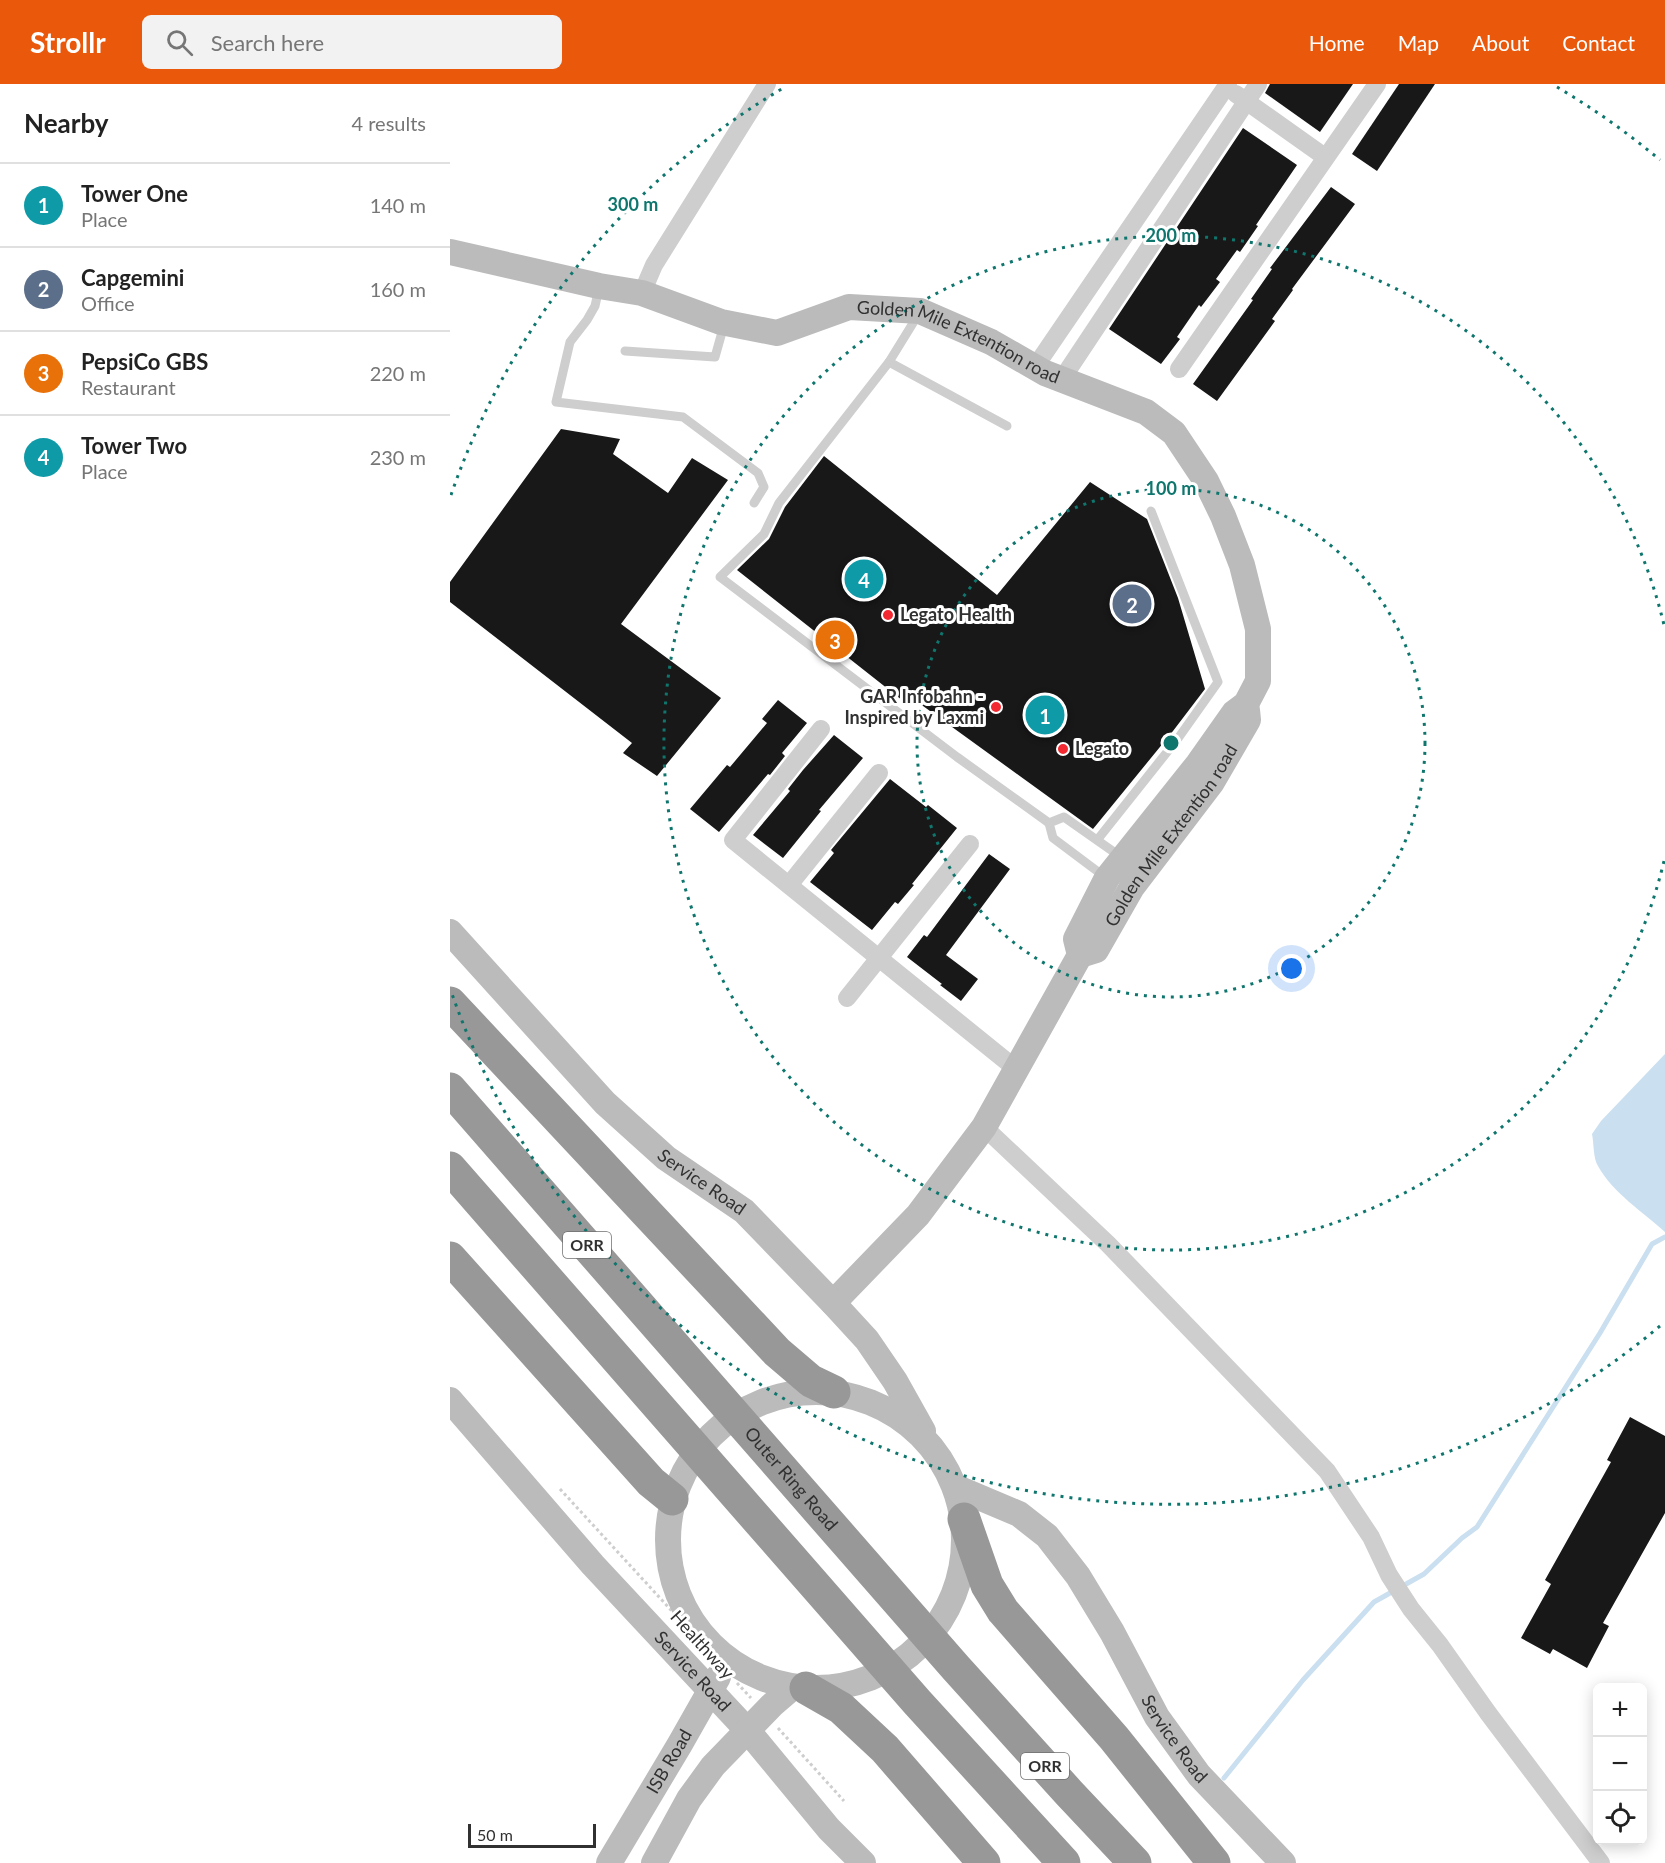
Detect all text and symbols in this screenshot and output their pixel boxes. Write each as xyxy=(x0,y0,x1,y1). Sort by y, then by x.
search box xyxy=(142,15,562,69)
text: Strollr xyxy=(30,25,106,59)
icon: search xyxy=(163,26,196,59)
text: Search here xyxy=(211,29,324,56)
text: Home xyxy=(1309,30,1365,55)
text: Map xyxy=(1398,30,1439,55)
text: About xyxy=(1472,30,1529,55)
text: Contact xyxy=(1562,30,1635,55)
text: Nearby xyxy=(24,107,109,139)
text: 4 results xyxy=(351,111,426,135)
text: Tower One xyxy=(81,180,188,207)
text: 1 xyxy=(38,193,49,217)
text: 140 m xyxy=(370,193,426,217)
text: 300 m xyxy=(608,193,658,215)
text: Place xyxy=(81,207,128,231)
text: 200 m xyxy=(1146,224,1196,246)
text: Capgemini xyxy=(81,264,184,291)
text: 2 xyxy=(38,277,49,301)
text: 160 m xyxy=(370,277,426,301)
text: Office xyxy=(81,291,135,315)
street label: Golden Mile Extention road xyxy=(856,295,1063,388)
text: PepsiCo GBS xyxy=(81,348,208,375)
text: 3 xyxy=(38,361,49,385)
text: 220 m xyxy=(370,361,426,385)
text: Restaurant xyxy=(81,375,176,399)
text: Tower Two xyxy=(81,432,187,459)
text: 4 xyxy=(38,445,49,469)
text: 230 m xyxy=(370,445,426,469)
text: Place xyxy=(81,459,128,483)
text: 100 m xyxy=(1146,477,1196,499)
pin: 4 xyxy=(844,556,884,602)
pin: 2 xyxy=(1112,582,1152,626)
place label: Legato Health xyxy=(900,603,1012,625)
marker: Legato Health xyxy=(881,608,895,622)
pin: 3 xyxy=(816,618,854,662)
place label: GAR Infobahn - Inspired by Laxmi xyxy=(844,685,984,728)
pin: 1 xyxy=(1026,692,1064,738)
marker: GAR Infobahn - Inspired by Laxmi xyxy=(989,700,1003,714)
centre of rings xyxy=(1161,733,1181,753)
place label: Legato xyxy=(1075,737,1129,759)
street label: Golden Mile Extention road xyxy=(1100,740,1242,930)
marker: Legato xyxy=(1056,742,1070,756)
your location xyxy=(1277,954,1306,983)
street label: Service Road xyxy=(653,1144,751,1219)
road number: ORR xyxy=(563,1232,611,1258)
street label: Outer Ring Road xyxy=(740,1422,843,1535)
street label: Healthway xyxy=(666,1606,740,1684)
street label: Service Road xyxy=(650,1626,736,1716)
map controls xyxy=(1593,1683,1647,1845)
button: + xyxy=(1593,1683,1647,1737)
street label: Service Road xyxy=(1137,1691,1213,1787)
street label: ISB Road xyxy=(641,1725,696,1797)
button: − xyxy=(1593,1737,1647,1791)
road number: ORR xyxy=(1021,1753,1069,1779)
button: locate xyxy=(1593,1791,1647,1845)
scale bar xyxy=(468,1821,596,1848)
text: 50 m xyxy=(477,1825,513,1844)

